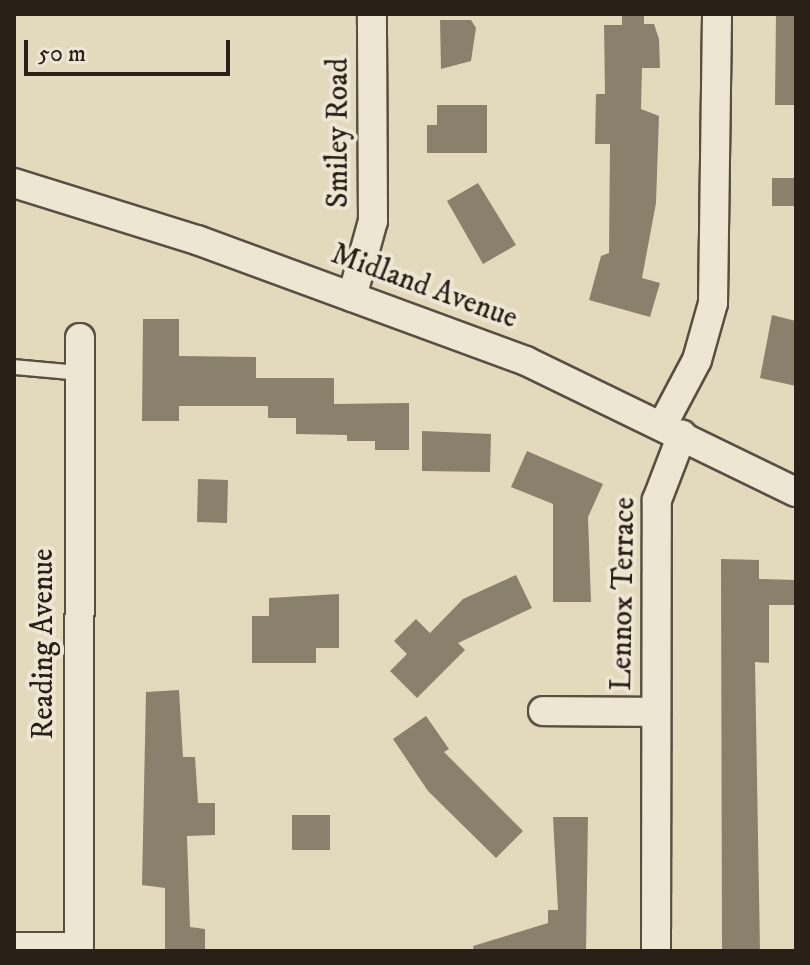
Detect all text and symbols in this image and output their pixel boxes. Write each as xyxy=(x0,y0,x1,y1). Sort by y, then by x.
scale bar xyxy=(28,24,234,74)
text: 50 m xyxy=(38,39,86,69)
street label: Smiley Road xyxy=(321,58,357,208)
street label: Midland Avenue xyxy=(326,237,522,337)
street label: Lennox Terrace xyxy=(604,497,644,691)
street label: Reading Avenue xyxy=(26,549,62,739)

